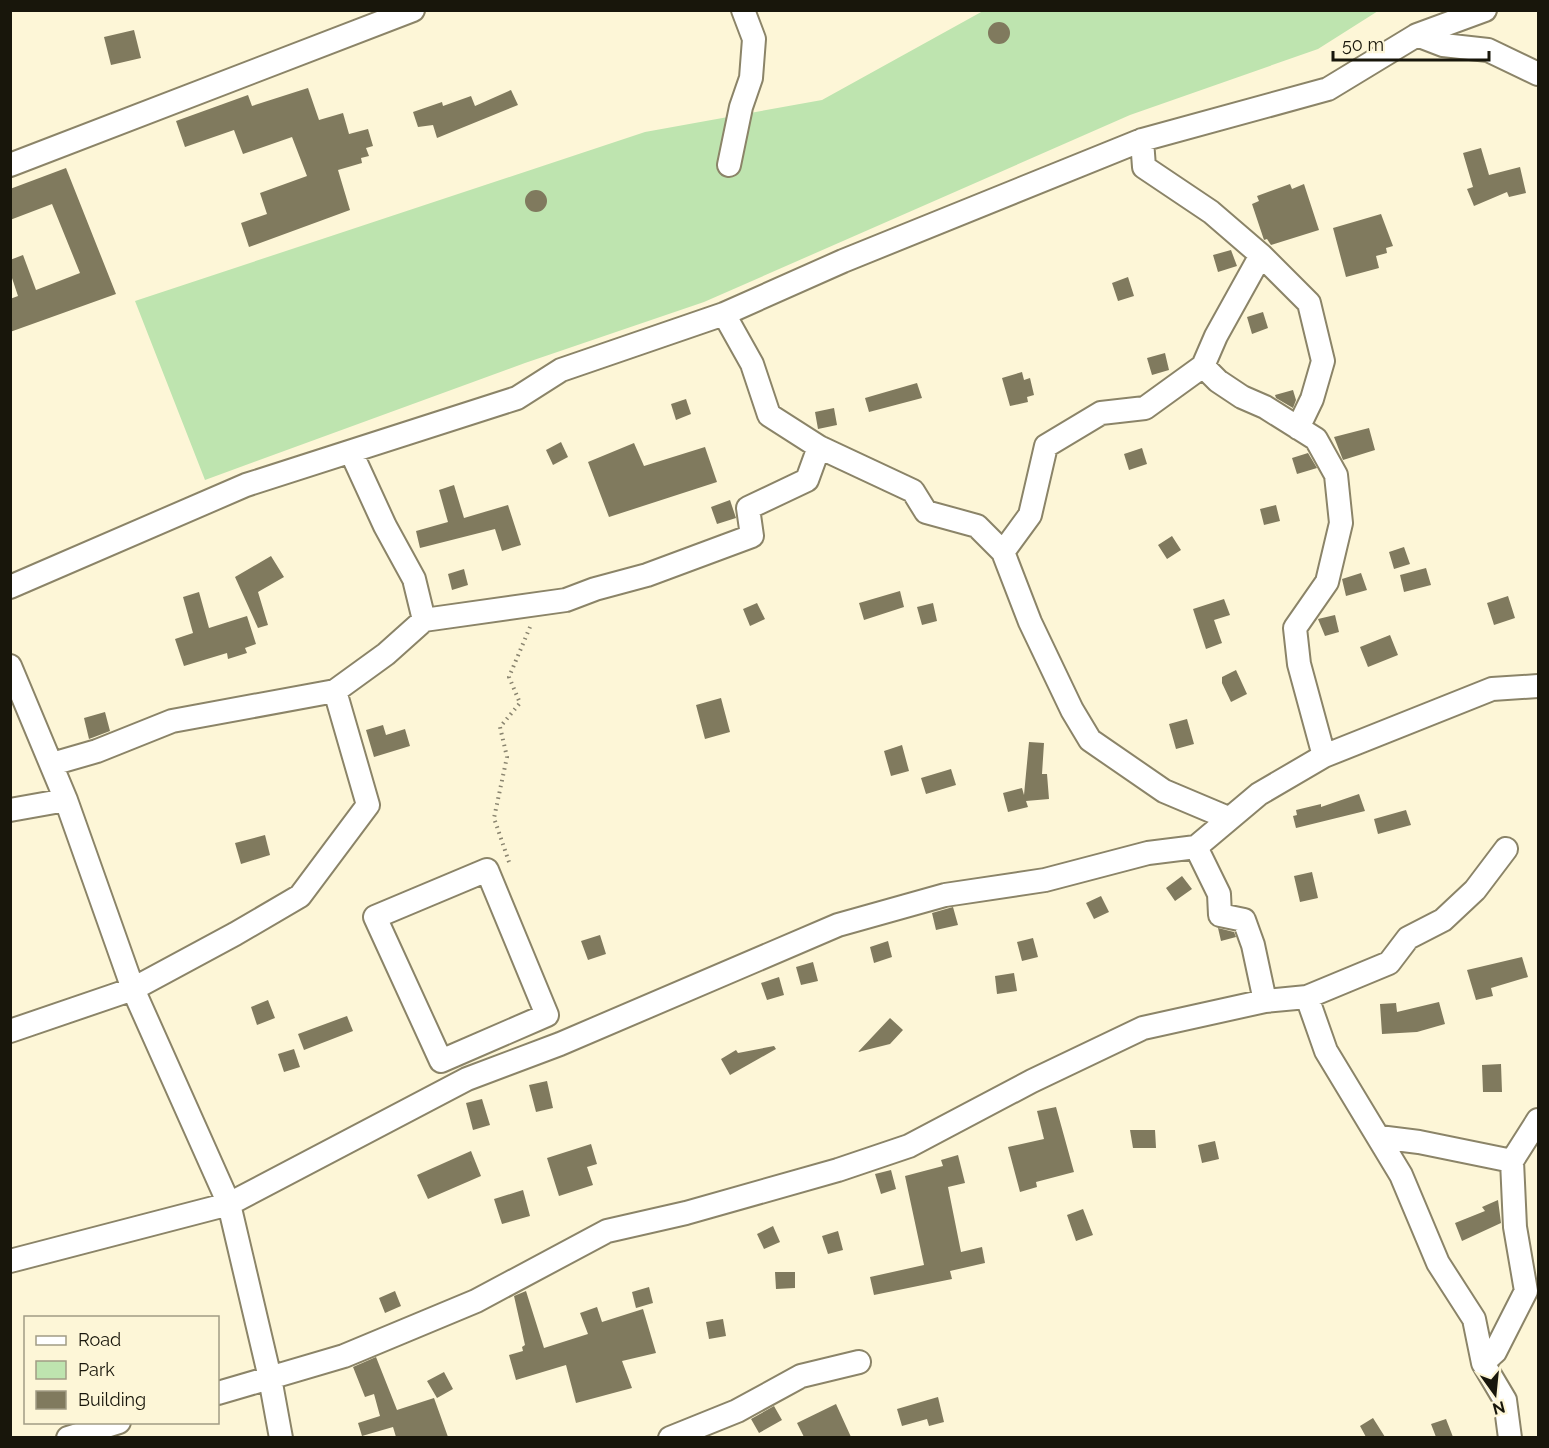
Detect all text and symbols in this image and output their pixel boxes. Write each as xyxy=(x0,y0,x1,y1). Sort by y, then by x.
scale bar xyxy=(1333,24,1489,62)
text: 50 m xyxy=(1342,34,1384,55)
legend xyxy=(24,1316,219,1424)
text: Road xyxy=(78,1329,121,1350)
text: Park xyxy=(78,1359,115,1380)
north arrow xyxy=(1465,1364,1525,1424)
text: Building xyxy=(78,1389,146,1410)
text: N xyxy=(1490,1397,1507,1419)

